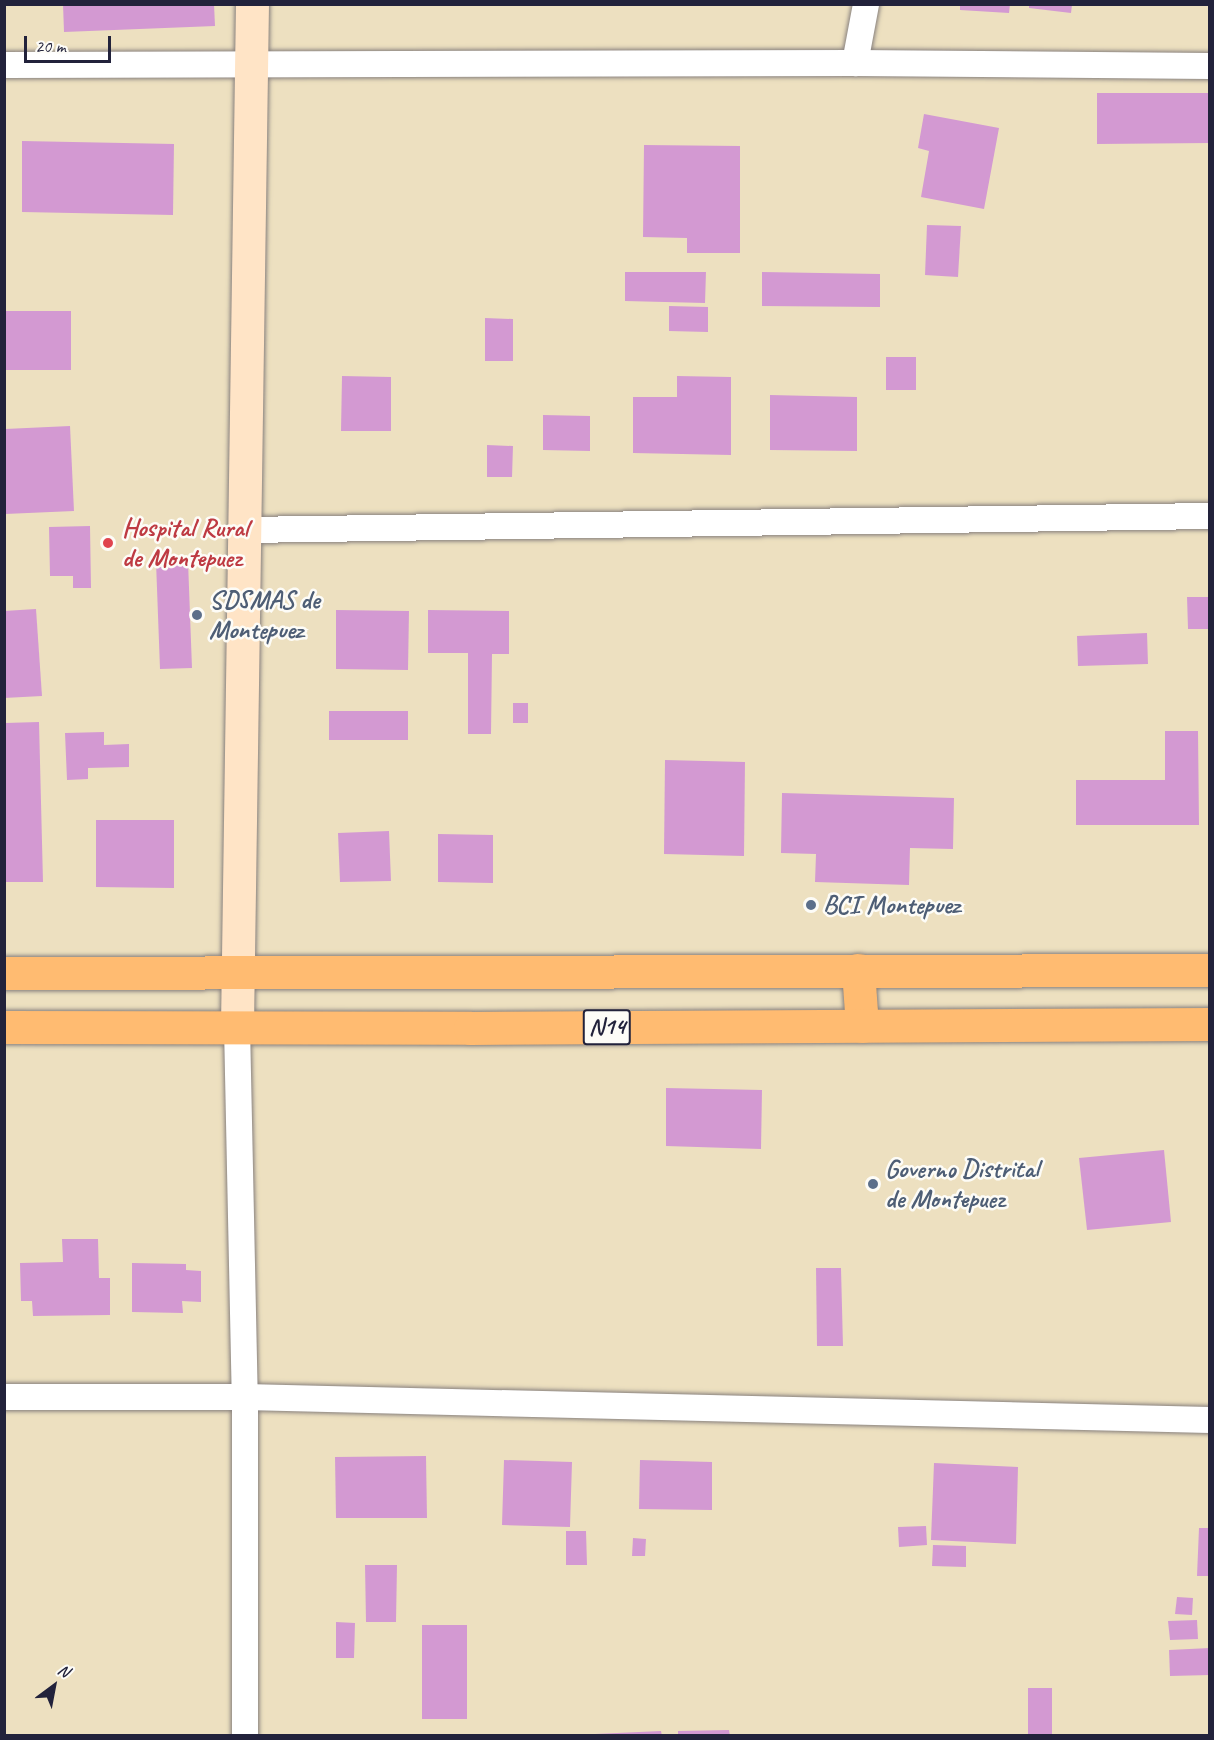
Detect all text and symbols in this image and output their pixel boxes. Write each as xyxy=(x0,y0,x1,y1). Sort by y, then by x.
scale bar xyxy=(27,24,114,62)
text: 20 m xyxy=(35,35,66,57)
place label: Hospital Rural de Montepuez xyxy=(122,512,248,574)
marker: Hospital Rural de Montepuez xyxy=(99,534,117,552)
place label: SDSMAS de Montepuez xyxy=(209,584,319,646)
marker: SDSMAS de Montepuez xyxy=(190,608,204,622)
place label: BCI Montepuez xyxy=(823,889,960,921)
marker: BCI Montepuez xyxy=(804,898,818,912)
road number: N14 xyxy=(582,1006,632,1048)
place label: Governo Distrital de Montepuez xyxy=(885,1153,1039,1214)
marker: Governo Distrital de Montepuez xyxy=(866,1177,880,1191)
north arrow xyxy=(24,1656,84,1716)
text: N xyxy=(54,1660,73,1682)

